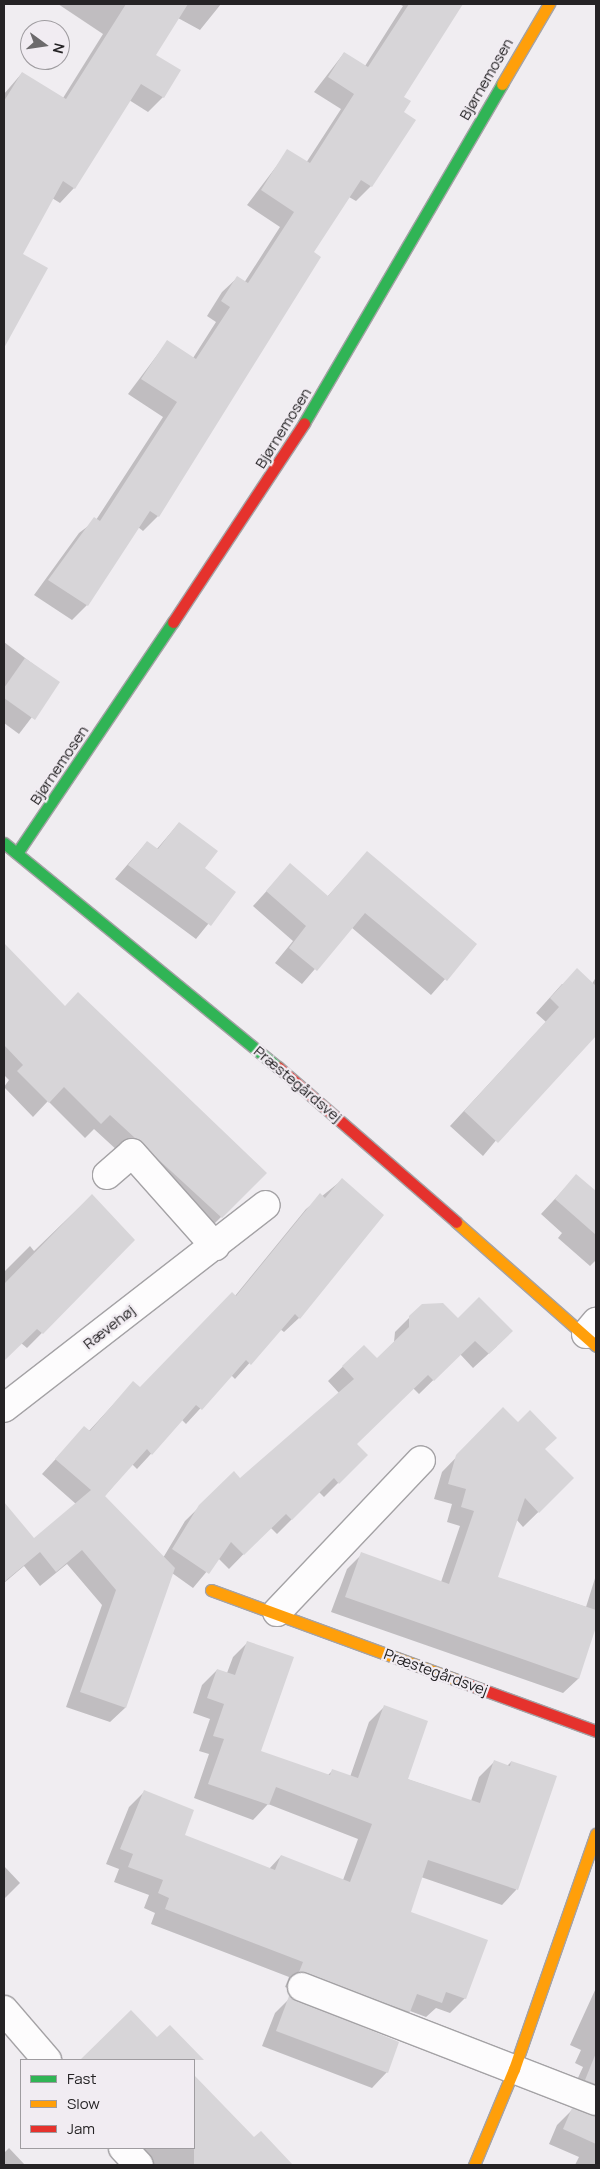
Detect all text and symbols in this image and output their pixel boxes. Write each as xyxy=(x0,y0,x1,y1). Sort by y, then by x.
north arrow xyxy=(20,20,70,70)
street label: Bjørnemosen xyxy=(455,35,517,123)
text: N xyxy=(49,41,70,56)
street label: Bjørnemosen xyxy=(251,384,315,472)
street label: Bjørnemosen xyxy=(26,722,92,808)
street label: Præstegårdsvej xyxy=(250,1042,346,1126)
street label: Rævehøj xyxy=(79,1301,139,1353)
street label: Præstegårdsvej xyxy=(382,1645,490,1699)
legend xyxy=(20,2059,195,2149)
text: Fast xyxy=(67,2068,96,2089)
text: Slow xyxy=(67,2093,100,2114)
text: Jam xyxy=(67,2118,95,2139)

